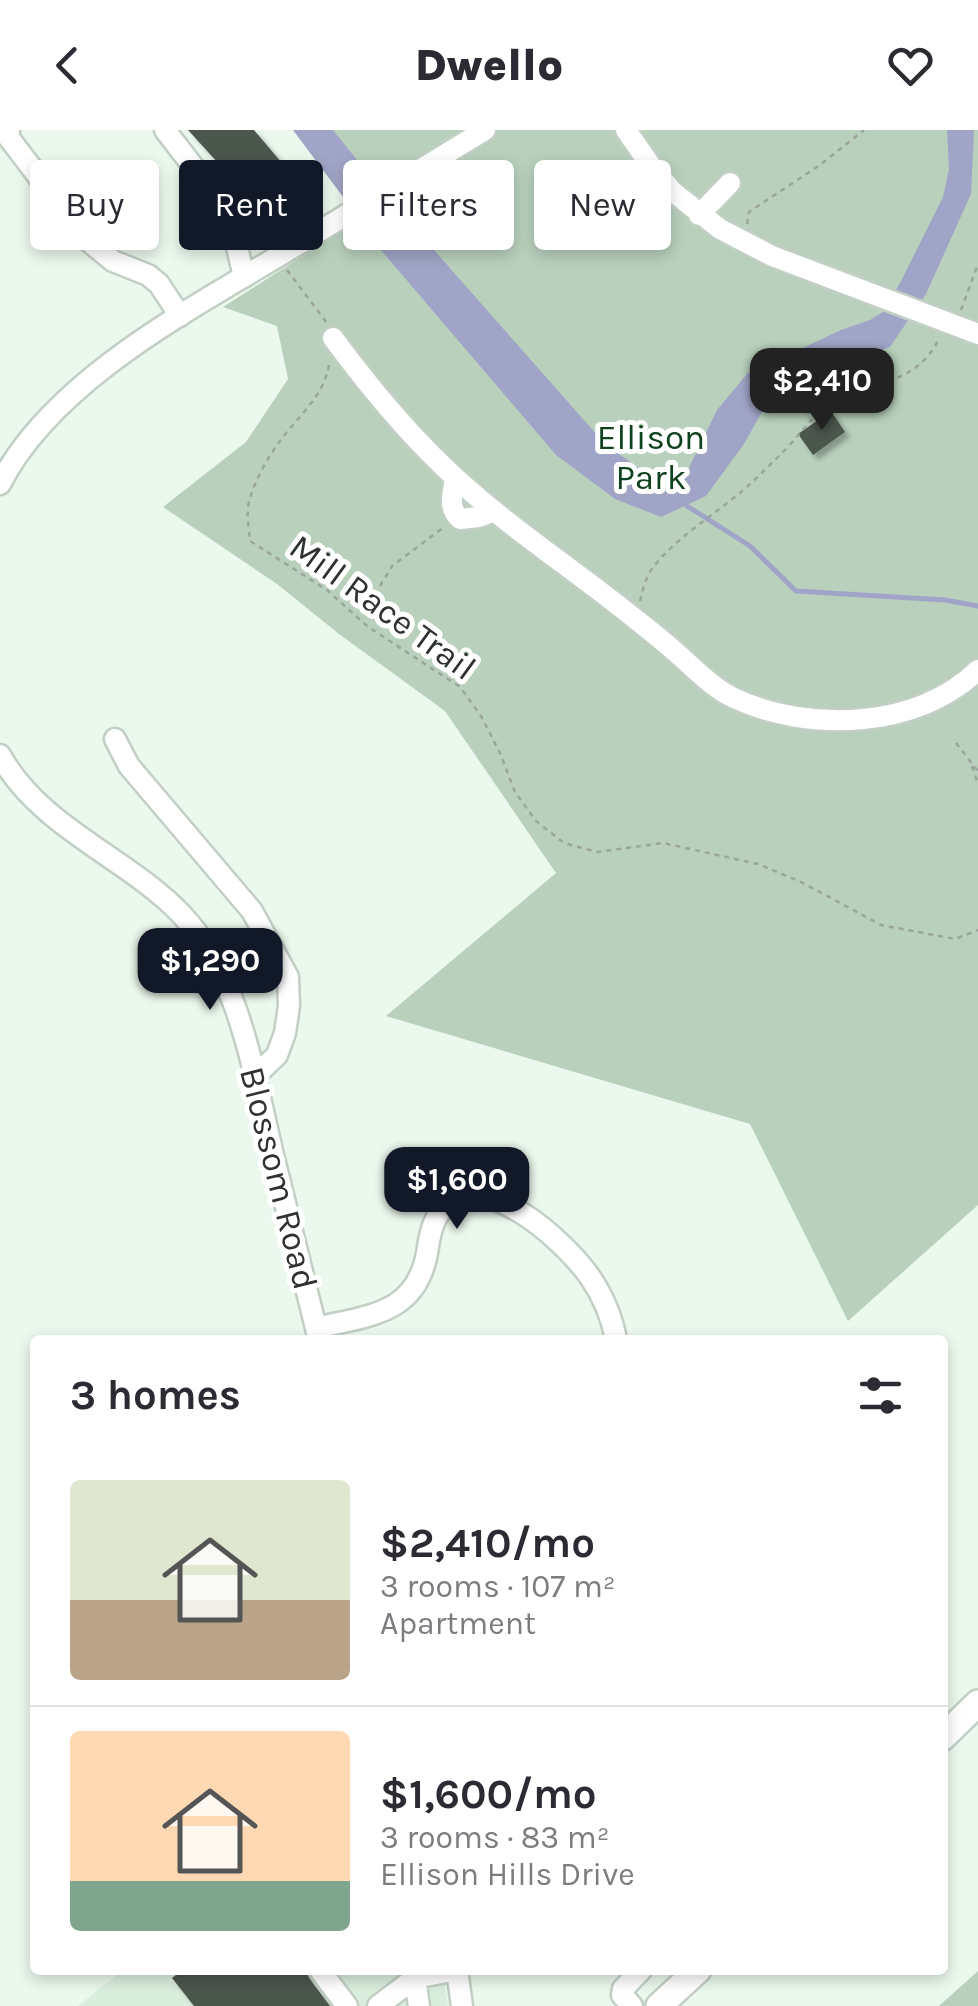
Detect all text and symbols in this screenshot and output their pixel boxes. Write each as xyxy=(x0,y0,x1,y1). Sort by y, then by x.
icon: back xyxy=(40,38,95,93)
icon: heart xyxy=(883,38,938,93)
text: Dwello xyxy=(415,39,563,91)
chip: Buy xyxy=(30,160,159,250)
chip: Rent xyxy=(179,160,323,250)
chip: Filters xyxy=(343,160,514,250)
chip: New xyxy=(534,160,671,250)
pin: $2,410 xyxy=(741,348,903,433)
text: $2,410 xyxy=(772,362,872,399)
park label: Ellison Park xyxy=(597,417,705,498)
street label: Mill Race Trail xyxy=(282,526,484,689)
pin: $1,290 xyxy=(129,928,291,1013)
text: $1,290 xyxy=(160,942,260,979)
street label: Blossom Road xyxy=(231,1062,326,1294)
pin: $1,600 xyxy=(376,1147,538,1232)
text: $1,600 xyxy=(406,1161,508,1198)
icon: filters xyxy=(853,1368,908,1423)
text: 3 homes xyxy=(70,1370,241,1420)
text: $2,410/mo xyxy=(380,1518,595,1568)
icon: home xyxy=(150,1520,270,1640)
text: 3 rooms · 107 m² xyxy=(380,1568,616,1605)
text: Apartment xyxy=(380,1605,536,1642)
text: $1,600/mo xyxy=(380,1769,597,1819)
icon: home xyxy=(150,1771,270,1891)
text: 3 rooms · 83 m² xyxy=(380,1819,610,1856)
text: Ellison Hills Drive xyxy=(380,1856,635,1893)

